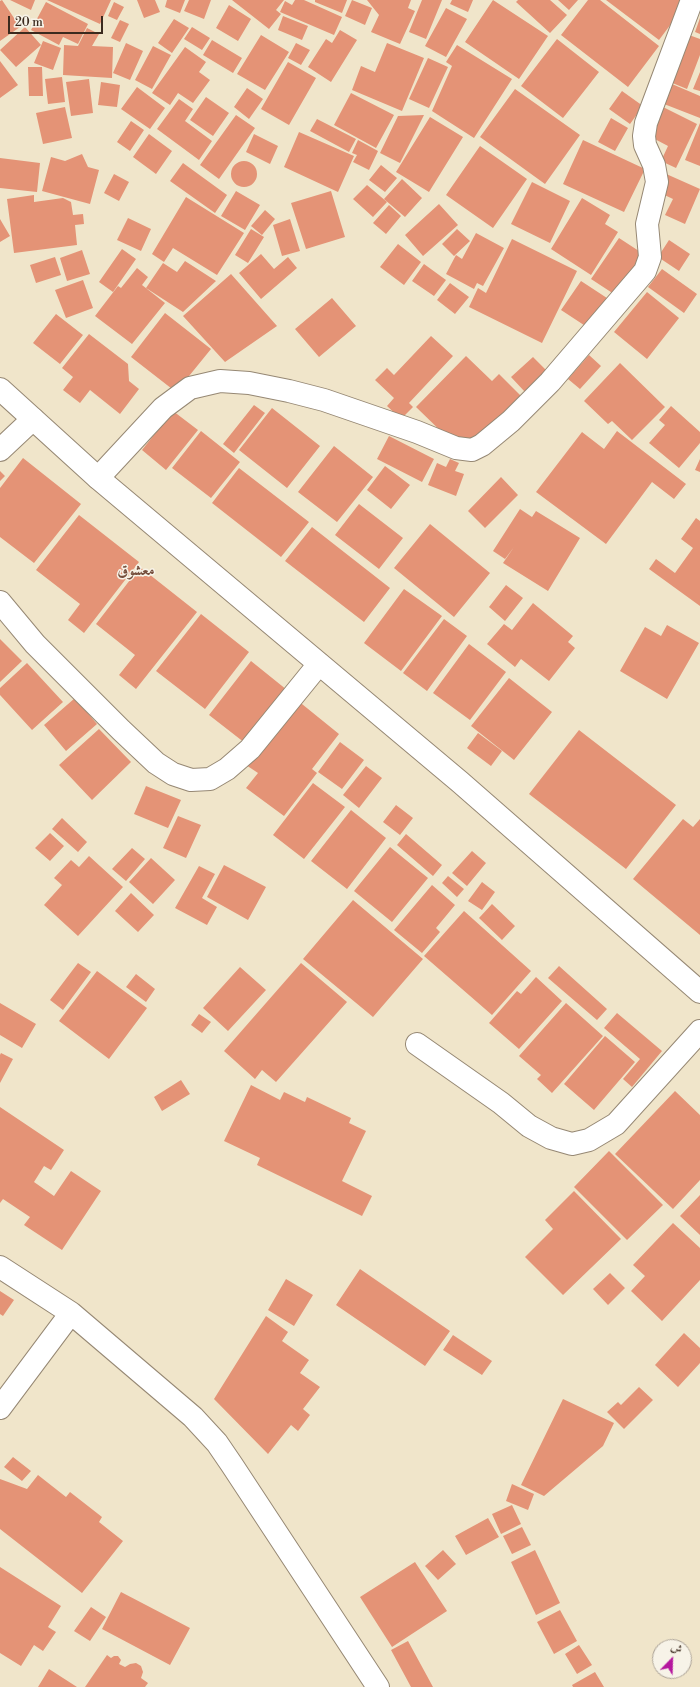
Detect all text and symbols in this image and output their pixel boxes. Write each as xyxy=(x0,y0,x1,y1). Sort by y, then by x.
scale bar xyxy=(10,8,105,34)
text: 20 m xyxy=(15,15,43,30)
district label: معشوق xyxy=(117,561,155,581)
north arrow xyxy=(652,1639,692,1679)
text: ش xyxy=(669,1640,684,1657)

